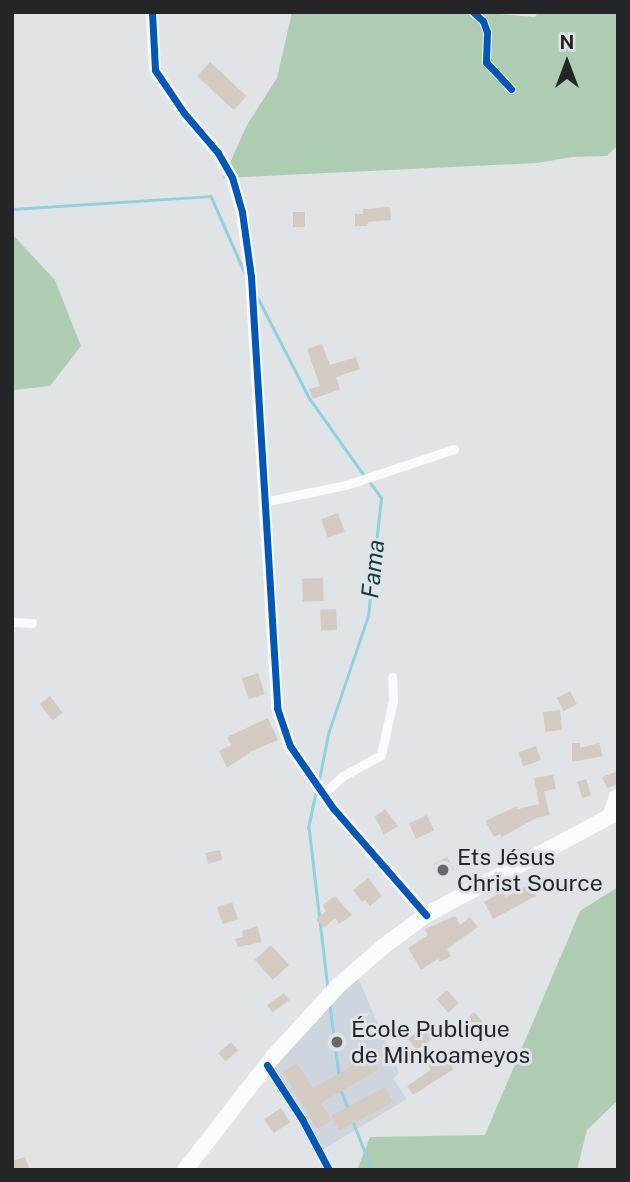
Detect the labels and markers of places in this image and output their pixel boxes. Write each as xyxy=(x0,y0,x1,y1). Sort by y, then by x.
place label: Ets Jésus Christ Source xyxy=(457,843,603,897)
marker: Ets Jésus Christ Source xyxy=(435,862,451,878)
place label: École Publique de Minkoameyos xyxy=(351,1015,530,1069)
marker: École Publique de Minkoameyos xyxy=(329,1034,345,1050)

